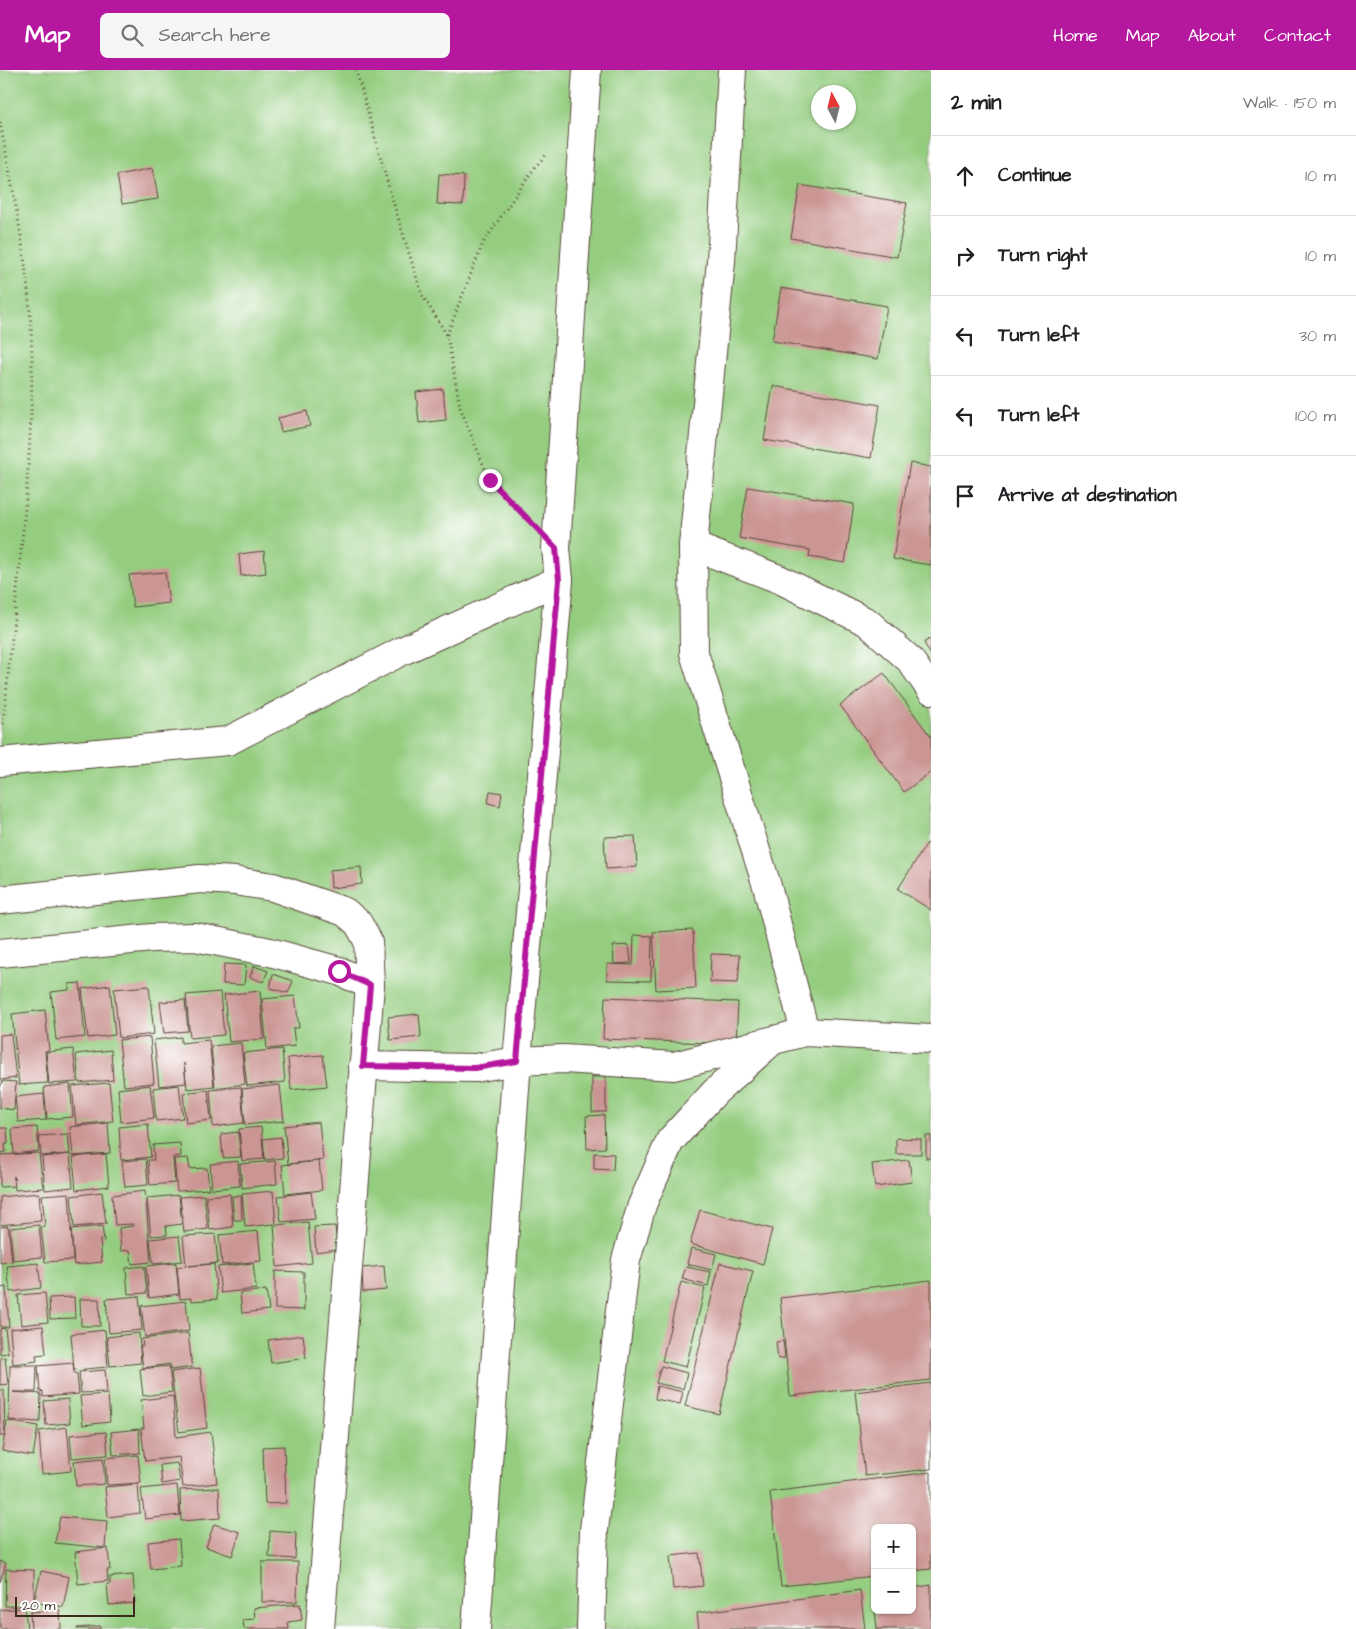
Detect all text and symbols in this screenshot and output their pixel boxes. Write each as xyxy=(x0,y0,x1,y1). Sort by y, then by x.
search box xyxy=(100,13,450,58)
text: Map xyxy=(25,18,70,52)
icon: search xyxy=(118,21,146,49)
text: Search here xyxy=(158,22,271,49)
text: Home xyxy=(1053,23,1098,48)
text: Map xyxy=(1126,23,1160,48)
text: About xyxy=(1188,23,1236,48)
text: Contact xyxy=(1264,23,1331,48)
north arrow xyxy=(811,85,856,130)
text: 2 min xyxy=(951,88,1001,117)
text: Walk · 150 m xyxy=(1243,92,1336,114)
icon: ahead xyxy=(951,162,979,190)
text: Continue xyxy=(998,162,1072,189)
text: 10 m xyxy=(1305,165,1336,187)
icon: right xyxy=(951,242,979,270)
text: Turn right xyxy=(998,242,1087,269)
text: 10 m xyxy=(1305,245,1336,267)
icon: left xyxy=(951,322,979,350)
text: Turn left xyxy=(998,322,1079,349)
text: 30 m xyxy=(1299,325,1336,347)
icon: left xyxy=(951,402,979,430)
text: Turn left xyxy=(998,402,1079,429)
text: 100 m xyxy=(1295,405,1336,427)
route end xyxy=(479,469,502,492)
icon: arrive xyxy=(951,482,979,510)
text: Arrive at destination xyxy=(998,482,1177,509)
route start xyxy=(328,960,351,983)
map controls xyxy=(871,1524,916,1614)
button: + xyxy=(871,1524,916,1569)
button: − xyxy=(871,1569,916,1614)
scale bar xyxy=(15,1594,135,1617)
text: 20 m xyxy=(22,1596,55,1616)

